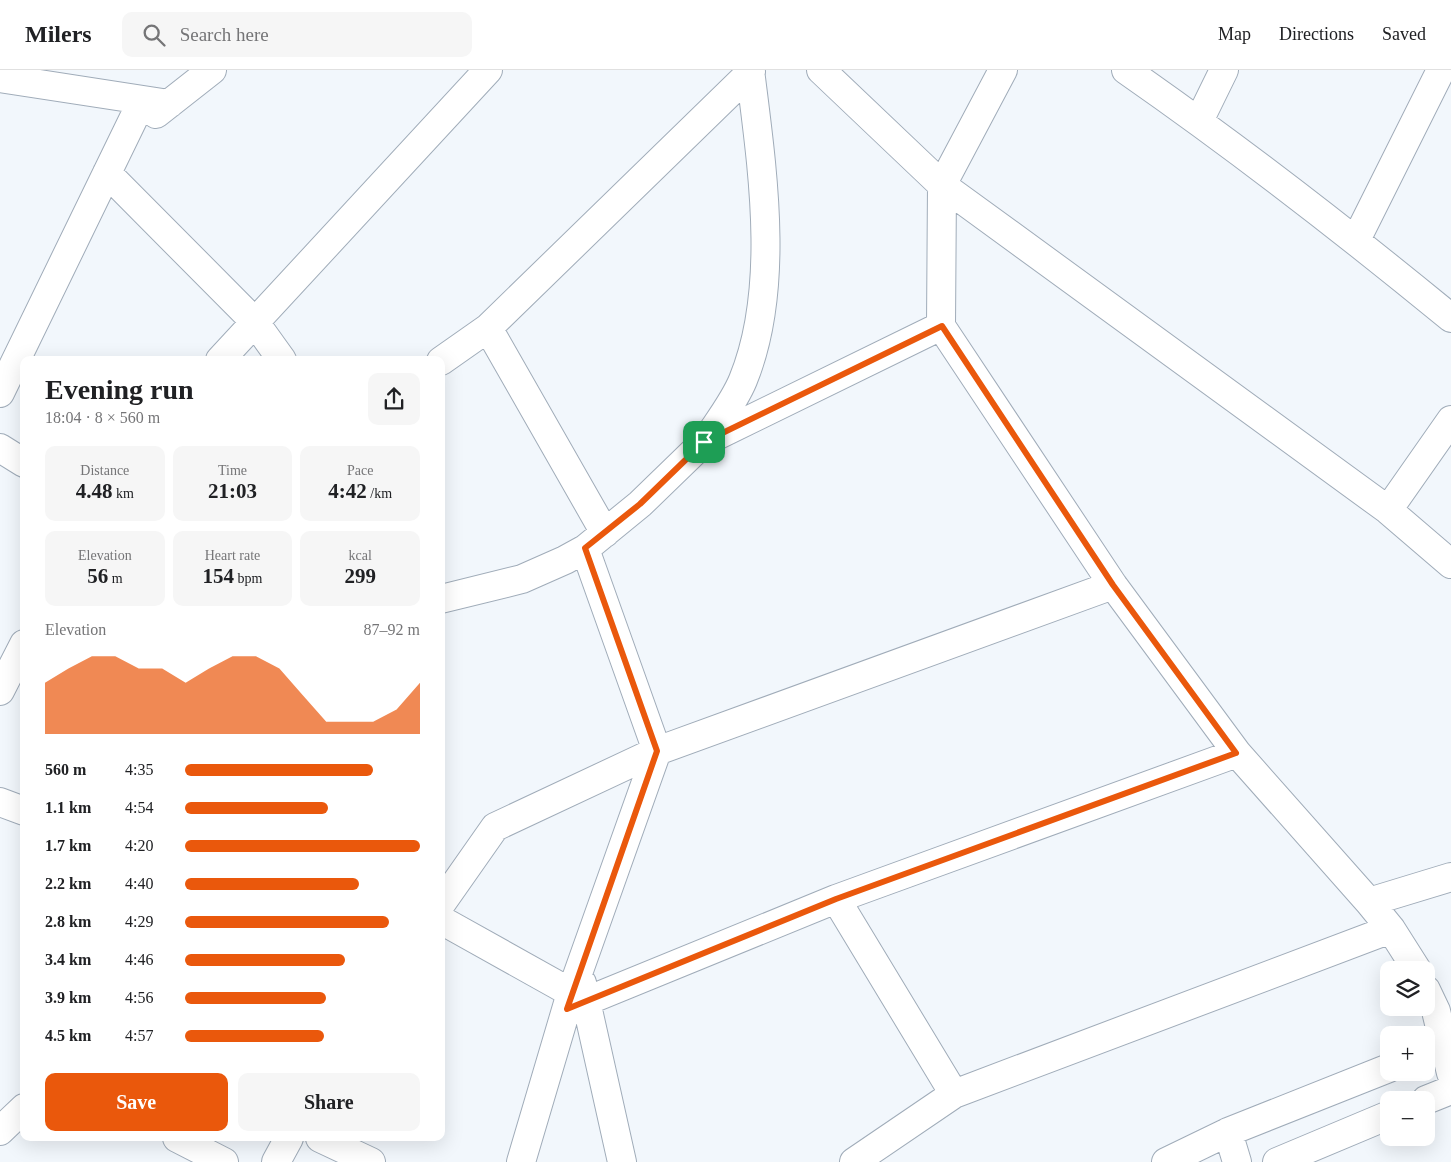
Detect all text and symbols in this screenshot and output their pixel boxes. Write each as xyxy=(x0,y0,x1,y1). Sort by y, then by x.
search box xyxy=(122,12,472,57)
text: Milers xyxy=(25,21,92,47)
icon: search xyxy=(140,21,168,49)
text: Search here xyxy=(180,24,269,45)
text: Map xyxy=(1218,24,1251,44)
text: Directions xyxy=(1279,24,1354,44)
text: Saved xyxy=(1382,24,1426,44)
button: share xyxy=(368,373,420,425)
text: Evening run xyxy=(45,374,194,405)
text: 18:04 · 8 × 560 m xyxy=(45,409,160,426)
pin xyxy=(683,421,725,463)
icon: arrive xyxy=(690,428,718,456)
text: Distance xyxy=(80,463,129,478)
text: Time xyxy=(218,463,247,478)
text: Pace xyxy=(347,463,373,478)
text: 4.48 xyxy=(76,479,113,503)
text: 21:03 xyxy=(208,479,257,503)
text: 4:42 xyxy=(328,479,367,503)
text: km xyxy=(113,486,134,501)
text: /km xyxy=(367,486,392,501)
text: Elevation xyxy=(78,548,132,563)
text: Heart rate xyxy=(205,548,260,563)
text: kcal xyxy=(348,548,372,563)
text: 56 xyxy=(87,564,108,588)
text: 154 xyxy=(203,564,234,588)
text: 299 xyxy=(344,564,376,588)
text: m xyxy=(108,571,123,586)
text: bpm xyxy=(234,571,262,586)
text: Elevation xyxy=(45,621,106,638)
text: 87–92 m xyxy=(364,621,420,638)
text: 560 m xyxy=(45,761,86,778)
text: 4:35 xyxy=(125,761,153,778)
text: 1.1 km xyxy=(45,799,91,816)
text: 4:54 xyxy=(125,799,153,816)
text: 1.7 km xyxy=(45,837,91,854)
text: 4:20 xyxy=(125,837,153,854)
text: 2.2 km xyxy=(45,875,91,892)
text: 4:40 xyxy=(125,875,153,892)
text: 2.8 km xyxy=(45,913,91,930)
text: 4:29 xyxy=(125,913,153,930)
text: 3.4 km xyxy=(45,951,91,968)
text: 4:46 xyxy=(125,951,153,968)
map controls xyxy=(1380,961,1435,1146)
button: layers xyxy=(1380,961,1435,1016)
text: 3.9 km xyxy=(45,989,91,1006)
text: 4:56 xyxy=(125,989,153,1006)
button: + xyxy=(1380,1026,1435,1081)
text: 4.5 km xyxy=(45,1027,91,1044)
text: 4:57 xyxy=(125,1027,153,1044)
button: Save xyxy=(45,1073,228,1131)
button: Share xyxy=(238,1073,420,1131)
button: − xyxy=(1380,1091,1435,1146)

